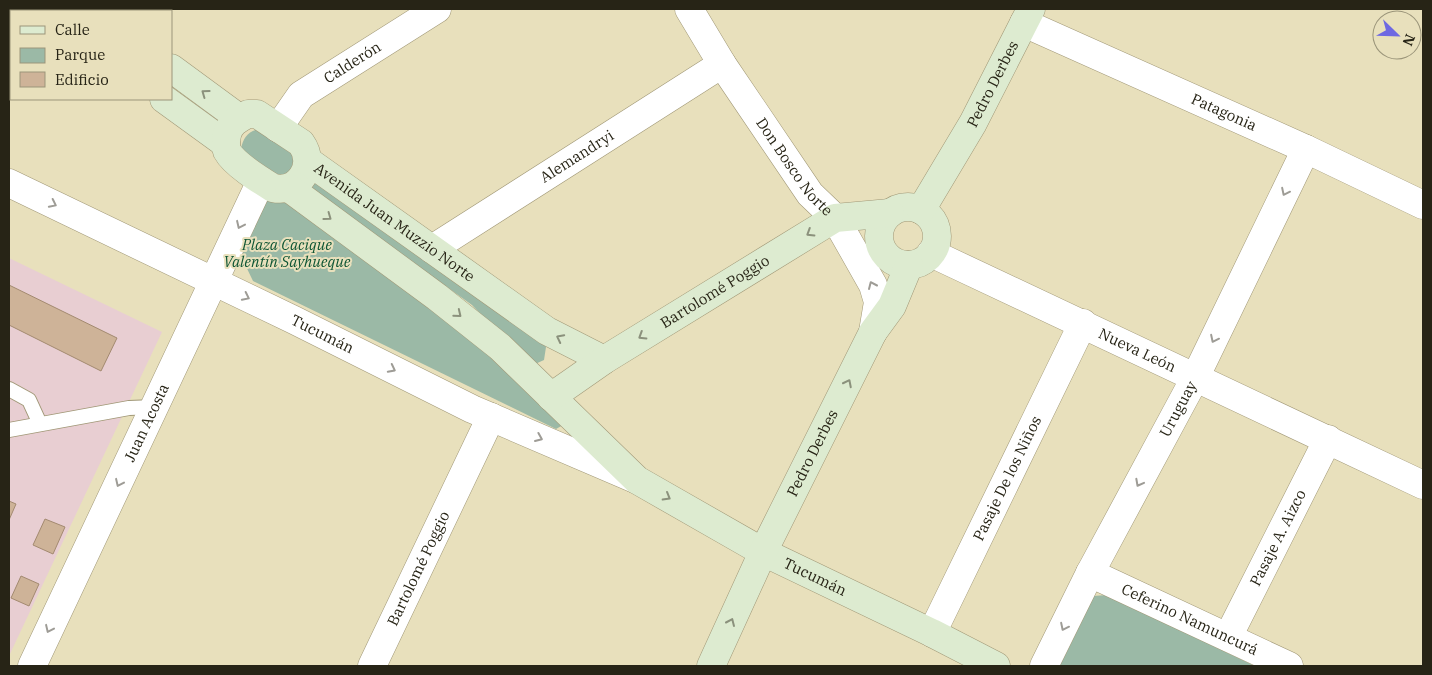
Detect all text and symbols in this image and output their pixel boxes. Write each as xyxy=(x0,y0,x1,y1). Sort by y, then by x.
legend xyxy=(10,10,172,100)
north arrow xyxy=(1372,10,1422,60)
text: Calle xyxy=(55,20,90,39)
text: N xyxy=(1399,31,1419,49)
street label: Calderón xyxy=(320,37,385,87)
street label: Pedro Derbes xyxy=(962,37,1022,130)
text: Parque xyxy=(55,45,105,64)
text: Edificio xyxy=(55,70,109,89)
street label: Patagonia xyxy=(1188,89,1260,135)
one-way arrow xyxy=(201,90,211,99)
street label: Don Bosco Norte xyxy=(752,114,837,220)
street label: Alemandryi xyxy=(536,125,617,187)
street label: Avenida Juan Muzzio Norte xyxy=(311,158,479,286)
one-way arrow xyxy=(1281,187,1291,196)
one-way arrow xyxy=(48,198,57,208)
one-way arrow xyxy=(322,211,331,219)
one-way arrow xyxy=(236,220,247,229)
one-way arrow xyxy=(807,226,816,236)
park label: Plaza Cacique Valentín Sayhueque xyxy=(224,235,351,271)
street label: Bartolomé Poggio xyxy=(657,251,773,332)
one-way arrow xyxy=(867,281,878,290)
one-way arrow xyxy=(241,291,250,302)
one-way arrow xyxy=(452,308,461,316)
street label: Tucumán xyxy=(288,310,358,358)
street label: Nueva León xyxy=(1096,323,1180,376)
one-way arrow xyxy=(639,330,648,340)
one-way arrow xyxy=(557,334,566,344)
one-way arrow xyxy=(1210,334,1220,343)
one-way arrow xyxy=(387,363,396,373)
street label: Uruguay xyxy=(1155,378,1201,440)
one-way arrow xyxy=(842,379,852,388)
street label: Juan Acosta xyxy=(120,380,173,465)
street label: Pedro Derbes xyxy=(782,406,842,499)
street label: Pasaje De los Niños xyxy=(968,413,1045,544)
one-way arrow xyxy=(534,431,543,442)
one-way arrow xyxy=(115,477,125,486)
one-way arrow xyxy=(1135,477,1145,486)
street label: Pasaje A. Aizco xyxy=(1245,486,1310,589)
one-way arrow xyxy=(662,491,671,501)
street label: Bartolomé Poggio xyxy=(383,508,454,629)
street label: Tucumán xyxy=(781,553,850,600)
street label: Ceferino Namuncurá xyxy=(1119,579,1261,659)
one-way arrow xyxy=(725,618,736,627)
one-way arrow xyxy=(1060,622,1070,631)
one-way arrow xyxy=(46,624,56,633)

